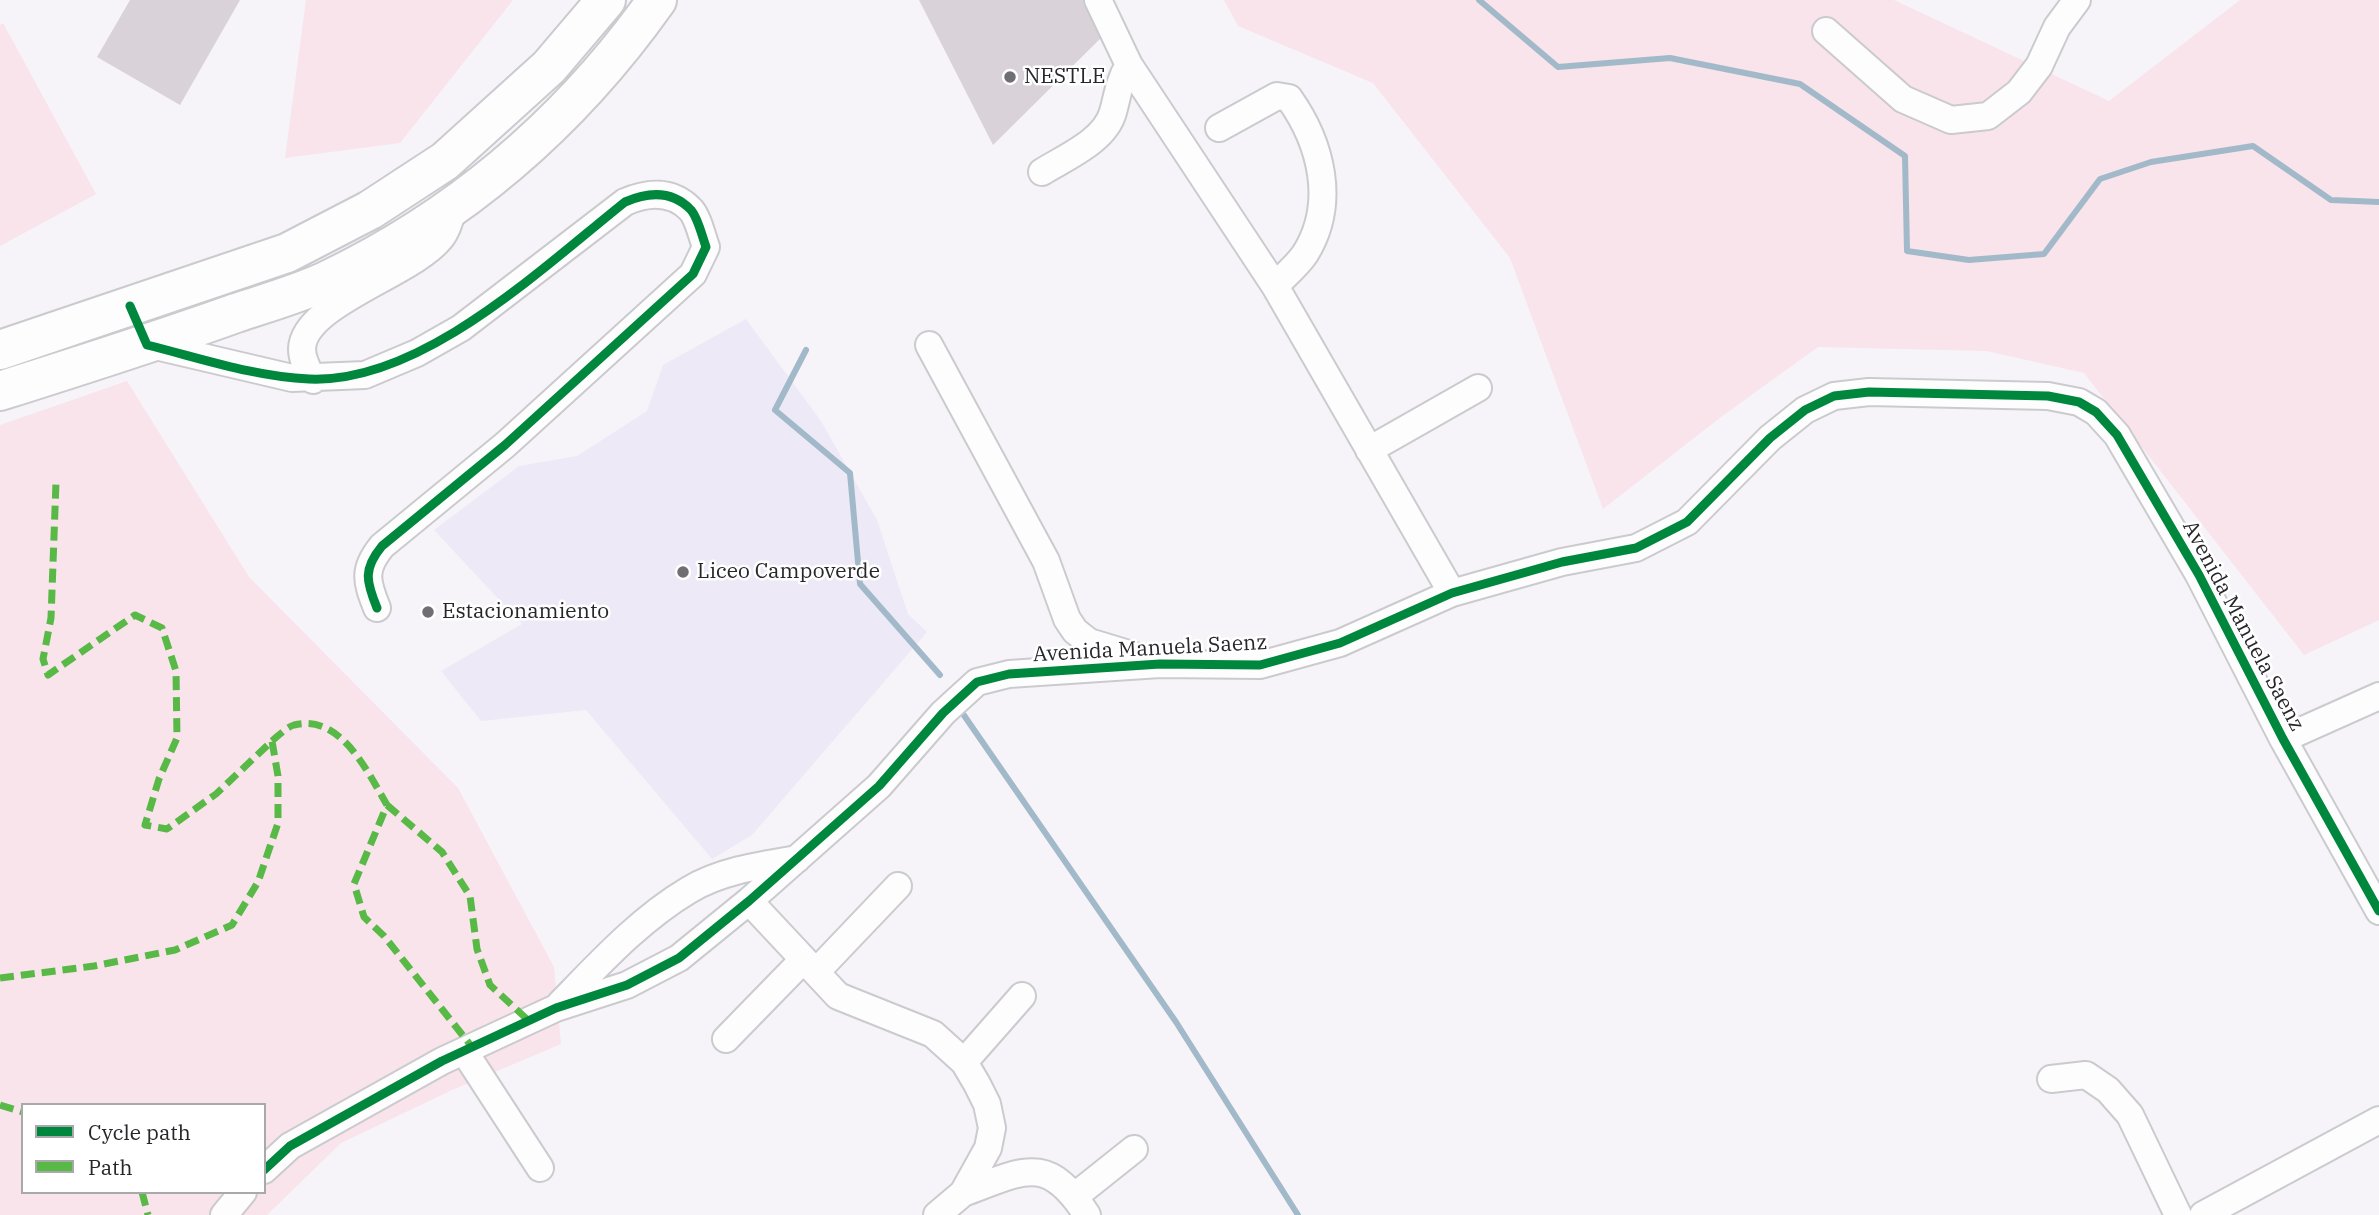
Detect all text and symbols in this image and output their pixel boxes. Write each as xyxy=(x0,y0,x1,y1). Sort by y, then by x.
place label: NESTLE xyxy=(1024,64,1106,90)
marker: NESTLE xyxy=(1002,69,1018,85)
street label: Avenida Manuela Saenz xyxy=(2177,517,2309,735)
place label: Liceo Campoverde xyxy=(697,559,880,585)
marker: Liceo Campoverde xyxy=(675,564,691,580)
place label: Estacionamiento xyxy=(442,599,609,625)
marker: Estacionamiento xyxy=(420,604,436,620)
street label: Avenida Manuela Saenz xyxy=(1032,630,1268,668)
legend xyxy=(21,1103,266,1194)
text: Cycle path xyxy=(88,1118,191,1146)
text: Path xyxy=(88,1153,133,1181)

